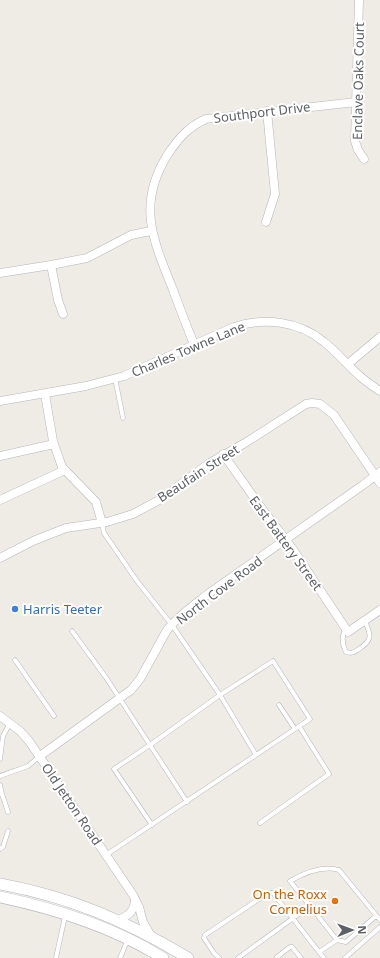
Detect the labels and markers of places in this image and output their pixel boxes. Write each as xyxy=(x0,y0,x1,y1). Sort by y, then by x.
place label: Harris Teeter xyxy=(23,600,103,618)
marker: Harris Teeter xyxy=(10,604,20,614)
place label: On the Roxx Cornelius xyxy=(253,885,327,918)
marker: On the Roxx Cornelius xyxy=(330,896,340,906)

